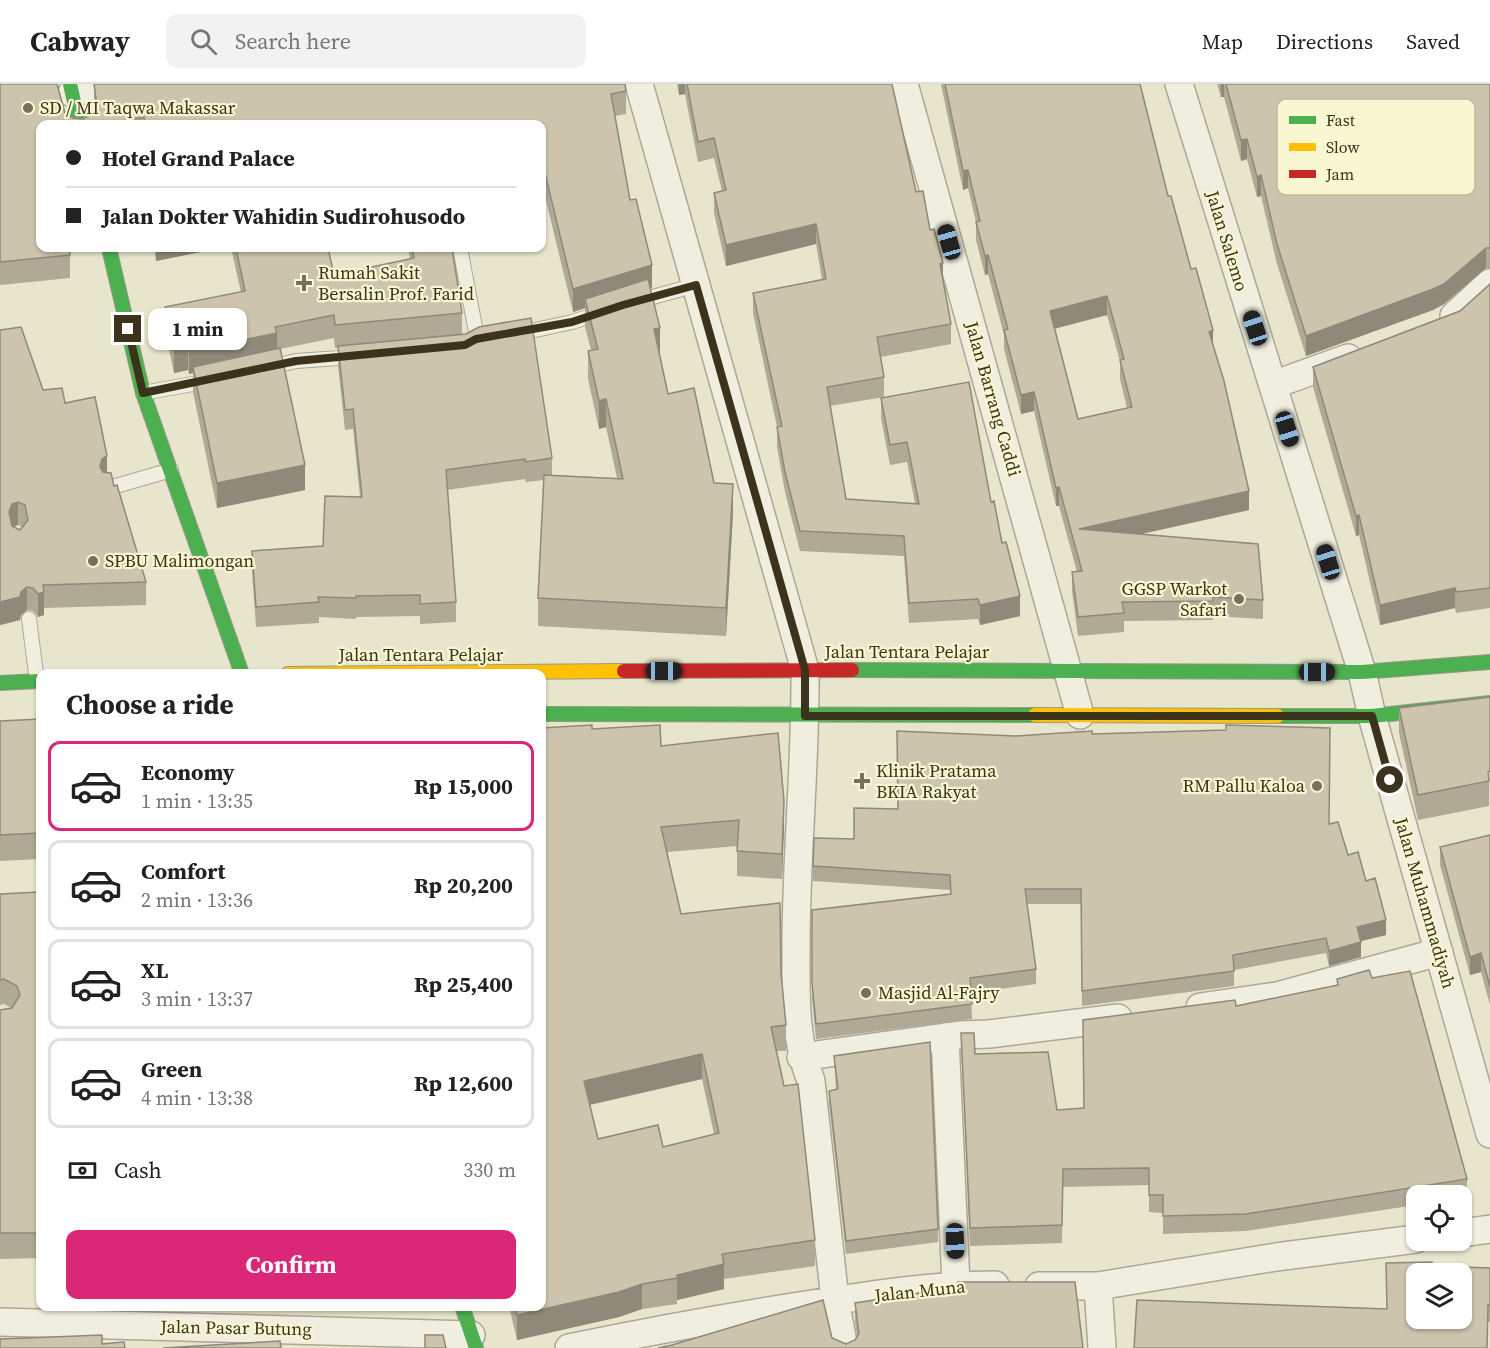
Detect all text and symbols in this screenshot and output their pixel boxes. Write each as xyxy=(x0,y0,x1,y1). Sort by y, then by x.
search box xyxy=(166,14,586,68)
text: Cabway xyxy=(30,22,130,60)
icon: search xyxy=(187,25,220,58)
text: Search here xyxy=(235,26,351,56)
text: Map xyxy=(1202,27,1243,56)
text: Directions xyxy=(1276,27,1373,56)
text: Saved xyxy=(1406,27,1460,56)
place label: SD / MI Taqwa Makassar xyxy=(40,95,236,120)
legend xyxy=(1277,99,1475,195)
marker: SD / MI Taqwa Makassar xyxy=(21,101,35,115)
text: Fast xyxy=(1326,109,1356,131)
text: Slow xyxy=(1326,136,1361,158)
text: Hotel Grand Palace xyxy=(102,143,295,173)
text: Jam xyxy=(1325,163,1354,185)
street label: Jalan Salemo xyxy=(1200,187,1255,294)
text: Jalan Dokter Wahidin Sudirohusodo xyxy=(102,201,465,231)
car xyxy=(935,222,963,262)
place label: Rumah Sakit Bersalin Prof. Farid xyxy=(318,260,474,306)
marker: Rumah Sakit Bersalin Prof. Farid xyxy=(295,274,313,292)
callout: 1 min xyxy=(149,308,248,350)
car xyxy=(1241,308,1269,348)
route end xyxy=(114,315,141,342)
text: 1 min xyxy=(172,315,223,343)
street label: Jalan Barrang Caddi xyxy=(959,318,1028,479)
car xyxy=(1273,409,1301,449)
car xyxy=(1314,542,1342,582)
place label: SPBU Malimongan xyxy=(105,548,254,573)
marker: SPBU Malimongan xyxy=(86,554,100,568)
place label: GGSP Warkot Safari xyxy=(1121,576,1227,622)
marker: GGSP Warkot Safari xyxy=(1232,592,1246,606)
street label: Jalan Tentara Pelajar xyxy=(824,639,990,664)
street label: Jalan Tentara Pelajar xyxy=(338,642,504,667)
car xyxy=(646,662,682,680)
car xyxy=(1299,663,1335,681)
text: Choose a ride xyxy=(66,686,234,723)
text: Economy xyxy=(141,757,235,787)
place label: Klinik Pratama BKIA Rakyat xyxy=(876,758,997,804)
icon: car xyxy=(69,759,123,813)
route start xyxy=(1376,766,1403,793)
text: Rp 15,000 xyxy=(414,771,513,801)
marker: Klinik Pratama BKIA Rakyat xyxy=(853,772,871,790)
place label: RM Pallu Kaloa xyxy=(1182,773,1306,798)
marker: RM Pallu Kaloa xyxy=(1310,779,1324,793)
text: 1 min · 13:35 xyxy=(141,787,253,815)
street label: Jalan Muhammadiyah xyxy=(1389,813,1462,991)
text: Comfort xyxy=(141,856,225,886)
icon: car xyxy=(69,858,123,912)
text: Rp 20,200 xyxy=(414,870,513,900)
text: 2 min · 13:36 xyxy=(141,886,253,914)
text: XL xyxy=(141,955,168,985)
icon: car xyxy=(69,957,123,1011)
text: Rp 25,400 xyxy=(414,969,513,999)
place label: Masjid Al-Fajry xyxy=(878,980,1000,1005)
text: 3 min · 13:37 xyxy=(141,985,253,1013)
marker: Masjid Al-Fajry xyxy=(859,986,873,1000)
text: Green xyxy=(141,1054,202,1084)
icon: car xyxy=(69,1056,123,1110)
text: Rp 12,600 xyxy=(414,1068,513,1098)
text: 4 min · 13:38 xyxy=(141,1084,253,1112)
icon: cash xyxy=(66,1154,99,1187)
text: Cash xyxy=(114,1155,162,1185)
text: 330 m xyxy=(463,1156,516,1184)
map controls xyxy=(1406,1185,1472,1329)
button: locate xyxy=(1406,1185,1472,1251)
car xyxy=(945,1223,965,1259)
button: Confirm xyxy=(66,1230,516,1299)
button: layers xyxy=(1406,1263,1472,1329)
street label: Jalan Muna xyxy=(872,1273,967,1308)
street label: Jalan Pasar Butung xyxy=(159,1314,312,1341)

